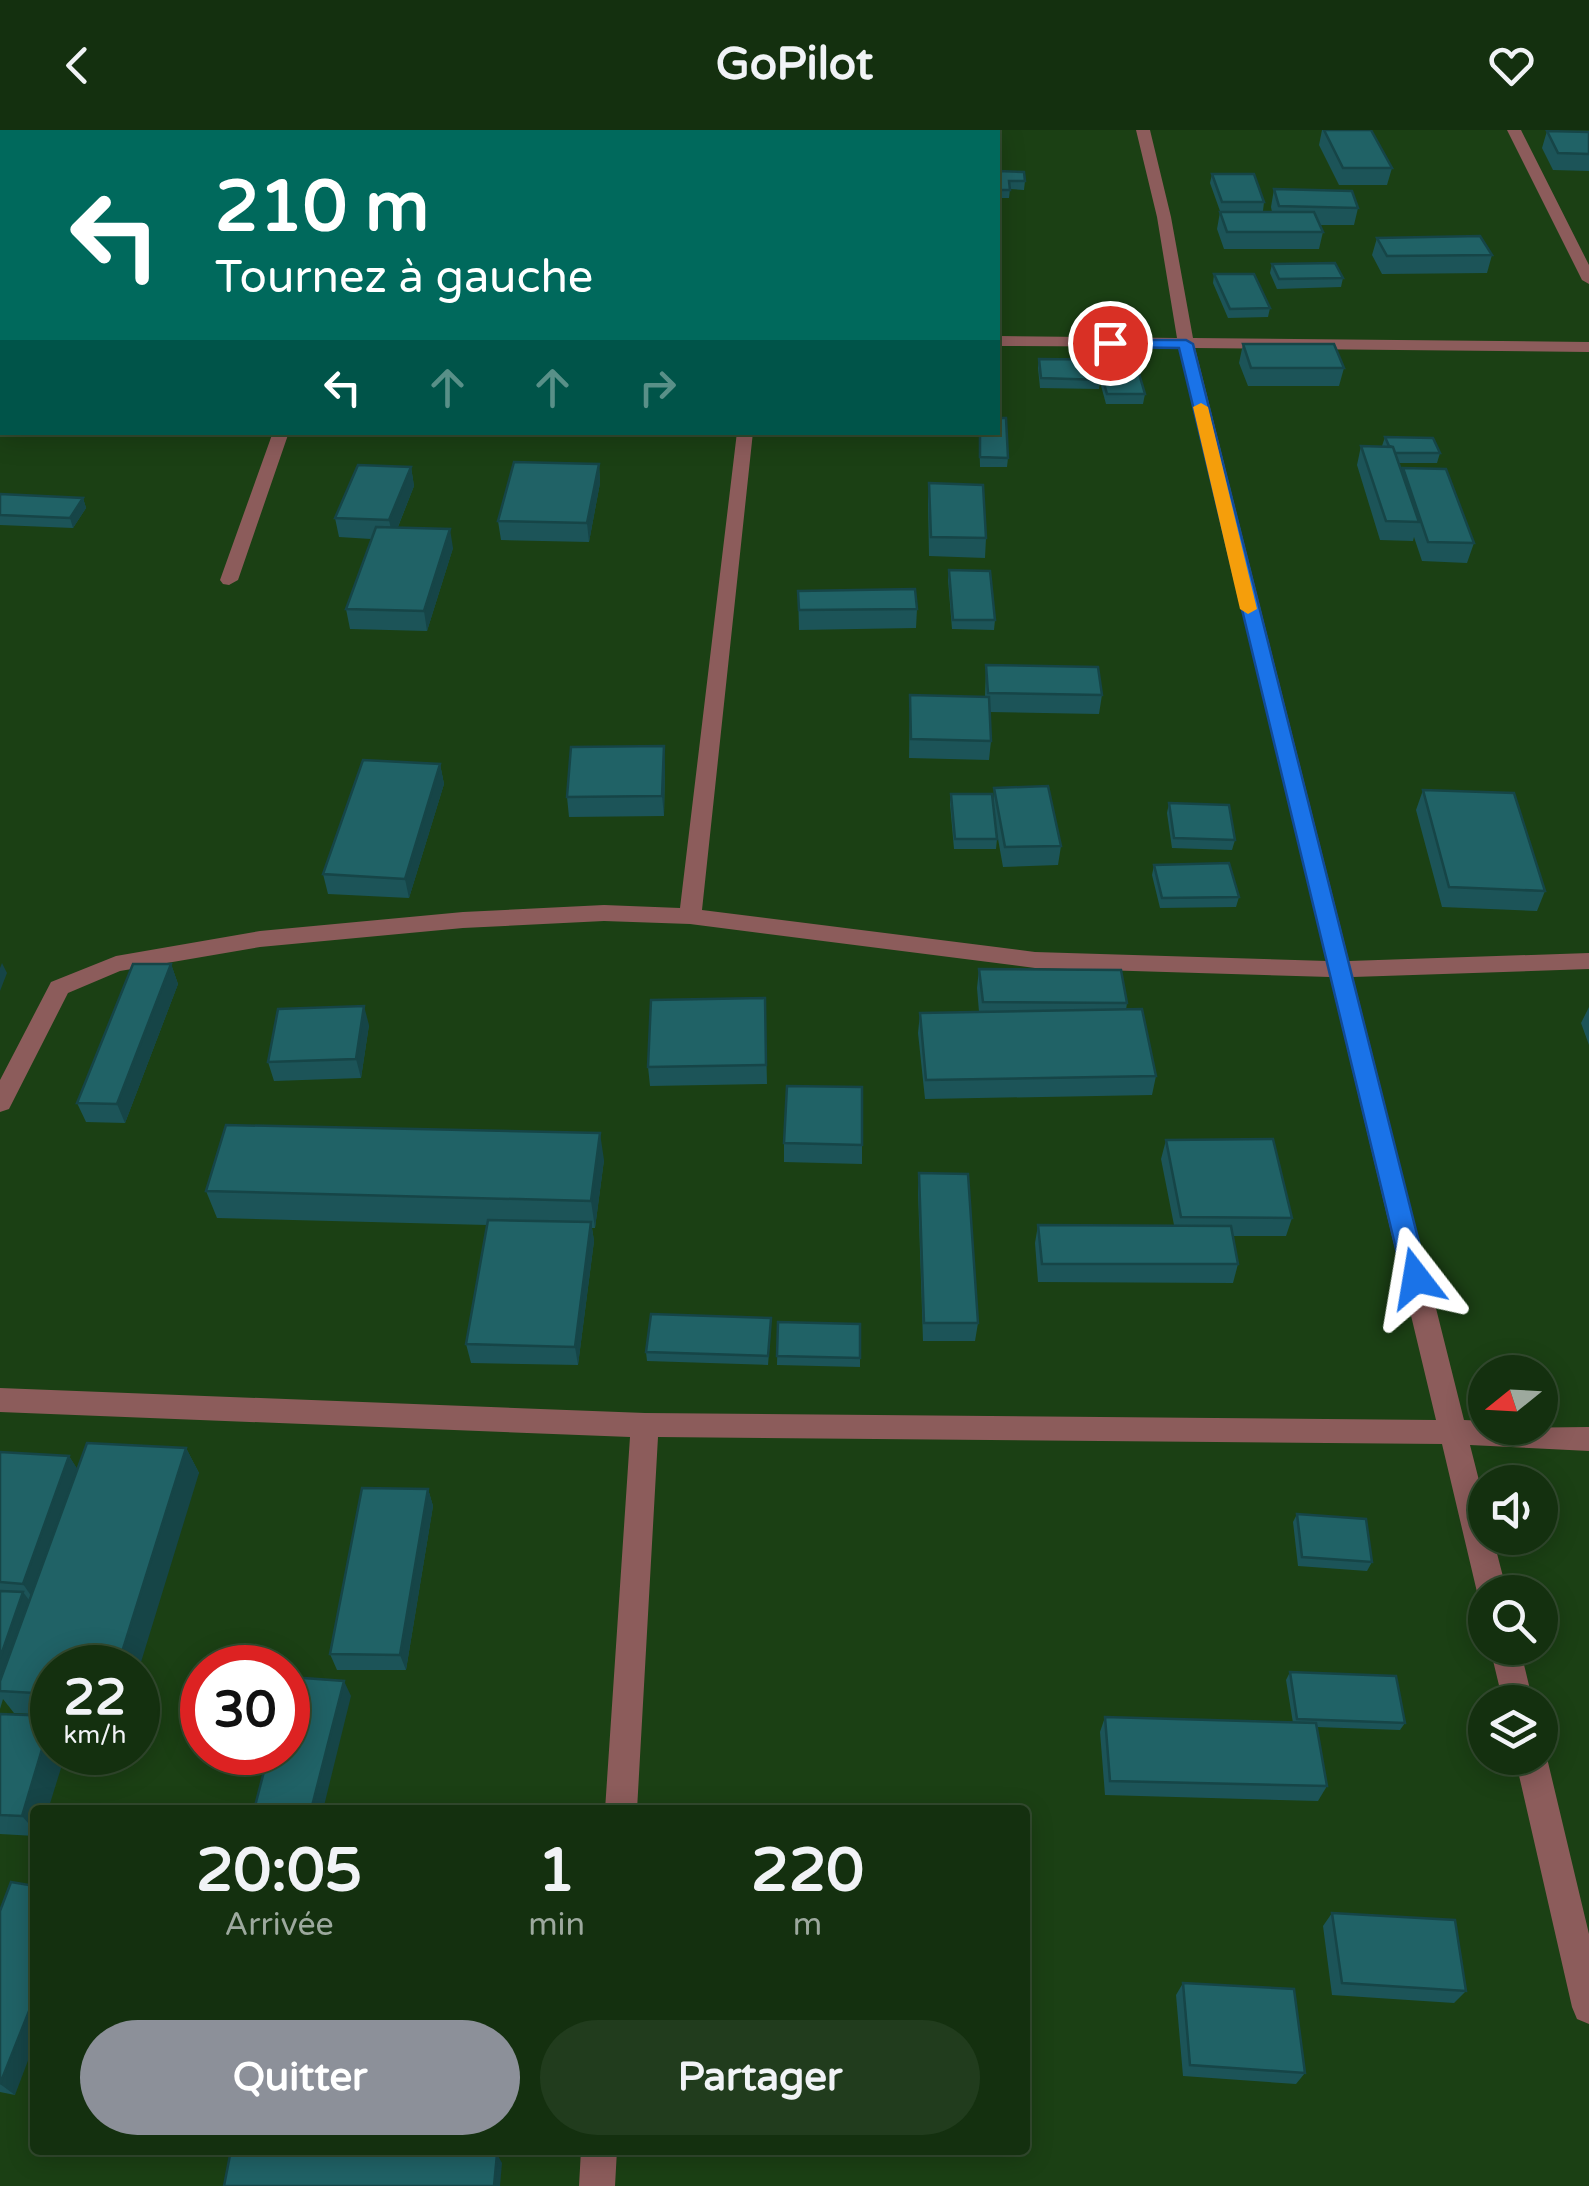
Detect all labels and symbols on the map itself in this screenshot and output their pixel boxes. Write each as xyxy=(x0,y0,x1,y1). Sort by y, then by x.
pin xyxy=(1068,301,1153,386)
position arrow xyxy=(1364,1226,1468,1330)
north arrow xyxy=(1468,1355,1558,1445)
speed limit sign: 30 xyxy=(180,1645,310,1775)

